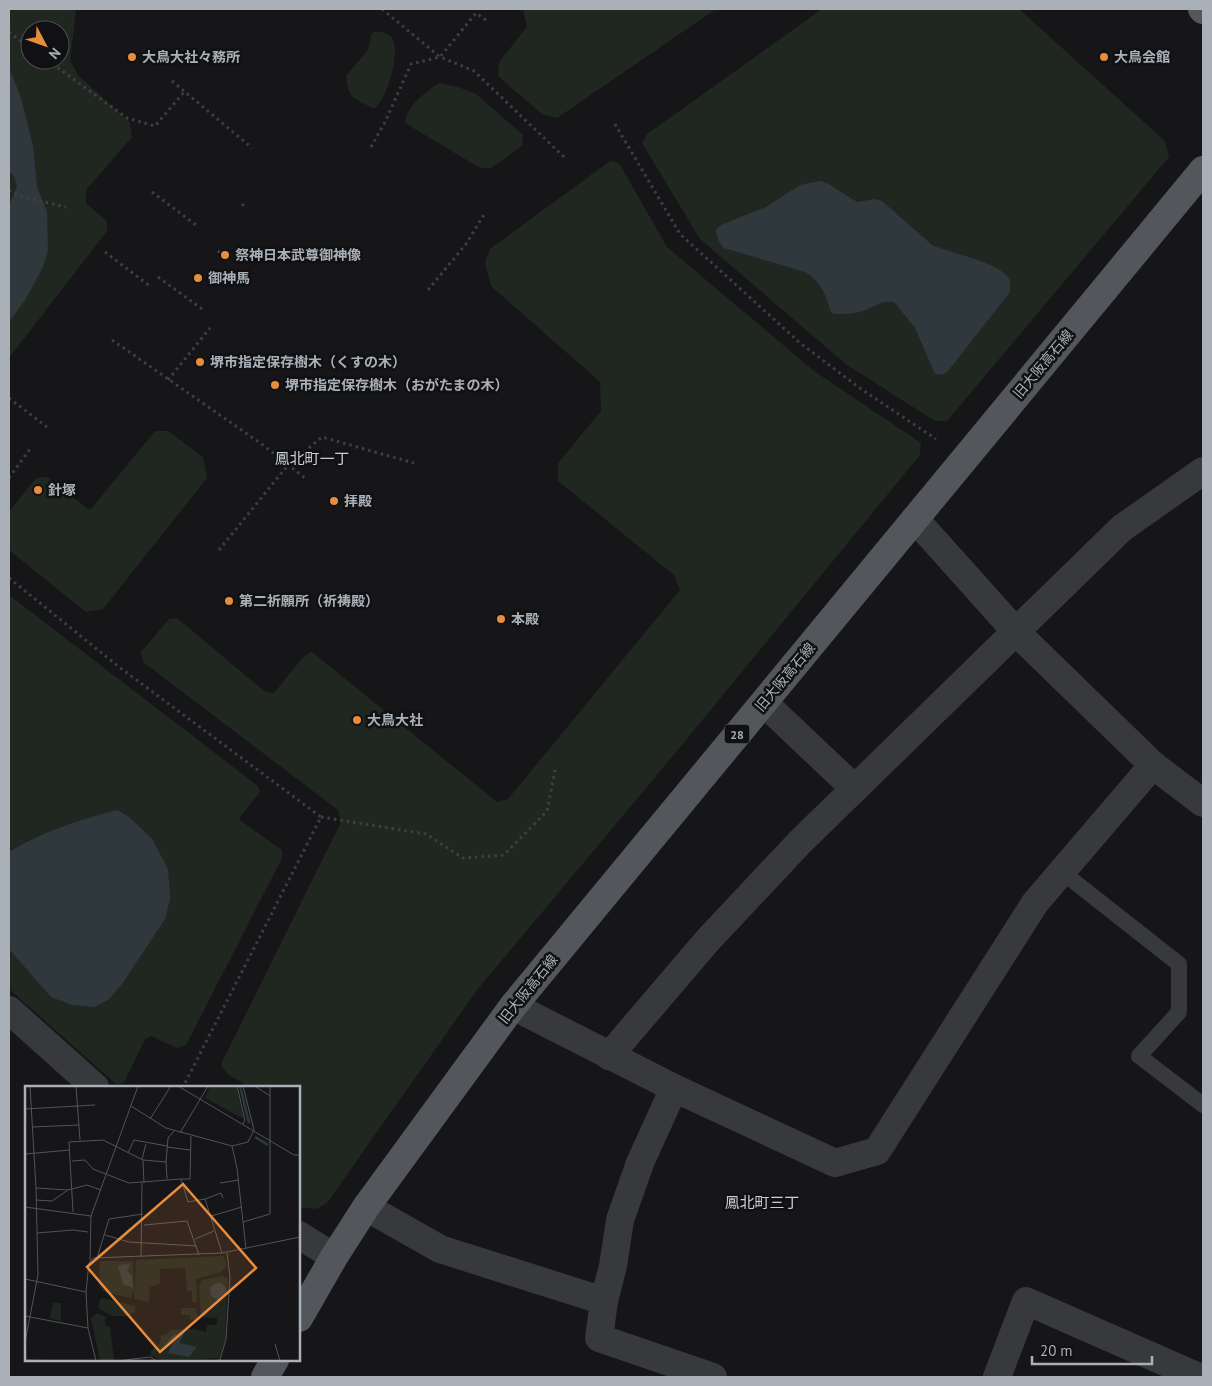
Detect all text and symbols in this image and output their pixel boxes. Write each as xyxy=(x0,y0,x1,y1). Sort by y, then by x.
north arrow xyxy=(20,20,70,70)
text: N xyxy=(45,44,65,63)
place label: 大鳥大社々務所 xyxy=(142,48,240,66)
place label: 大鳥会館 xyxy=(1114,48,1170,66)
marker: 大鳥大社々務所 xyxy=(126,51,138,63)
marker: 大鳥会館 xyxy=(1098,51,1110,63)
place label: 祭神日本武尊御神像 xyxy=(235,246,361,264)
marker: 祭神日本武尊御神像 xyxy=(219,249,231,261)
place label: 御神馬 xyxy=(208,269,250,287)
marker: 御神馬 xyxy=(192,272,204,284)
street label: 旧大阪高石線 xyxy=(1009,326,1077,402)
place label: 堺市指定保存樹木（くすの木） xyxy=(210,353,406,371)
marker: 堺市指定保存樹木（くすの木） xyxy=(194,356,206,368)
place label: 堺市指定保存樹木（おがたまの木） xyxy=(285,376,509,394)
marker: 堺市指定保存樹木（おがたまの木） xyxy=(269,379,281,391)
district label: 鳳北町一丁 xyxy=(274,449,350,468)
place label: 針塚 xyxy=(48,481,76,499)
marker: 針塚 xyxy=(32,484,44,496)
place label: 拝殿 xyxy=(344,492,372,510)
marker: 拝殿 xyxy=(328,495,340,507)
place label: 第二祈願所（祈祷殿） xyxy=(239,592,379,610)
marker: 第二祈願所（祈祷殿） xyxy=(223,595,235,607)
place label: 本殿 xyxy=(511,610,539,628)
marker: 本殿 xyxy=(495,613,507,625)
street label: 旧大阪高石線 xyxy=(751,639,819,715)
place label: 大鳥大社 xyxy=(367,711,423,729)
marker: 大鳥大社 xyxy=(351,714,363,726)
road number: 28 xyxy=(724,724,750,744)
street label: 旧大阪高石線 xyxy=(495,951,561,1027)
inset map xyxy=(25,1086,300,1361)
district label: 鳳北町三丁 xyxy=(724,1193,800,1212)
scale bar xyxy=(1032,1334,1152,1366)
text: 20 m xyxy=(1040,1341,1073,1360)

